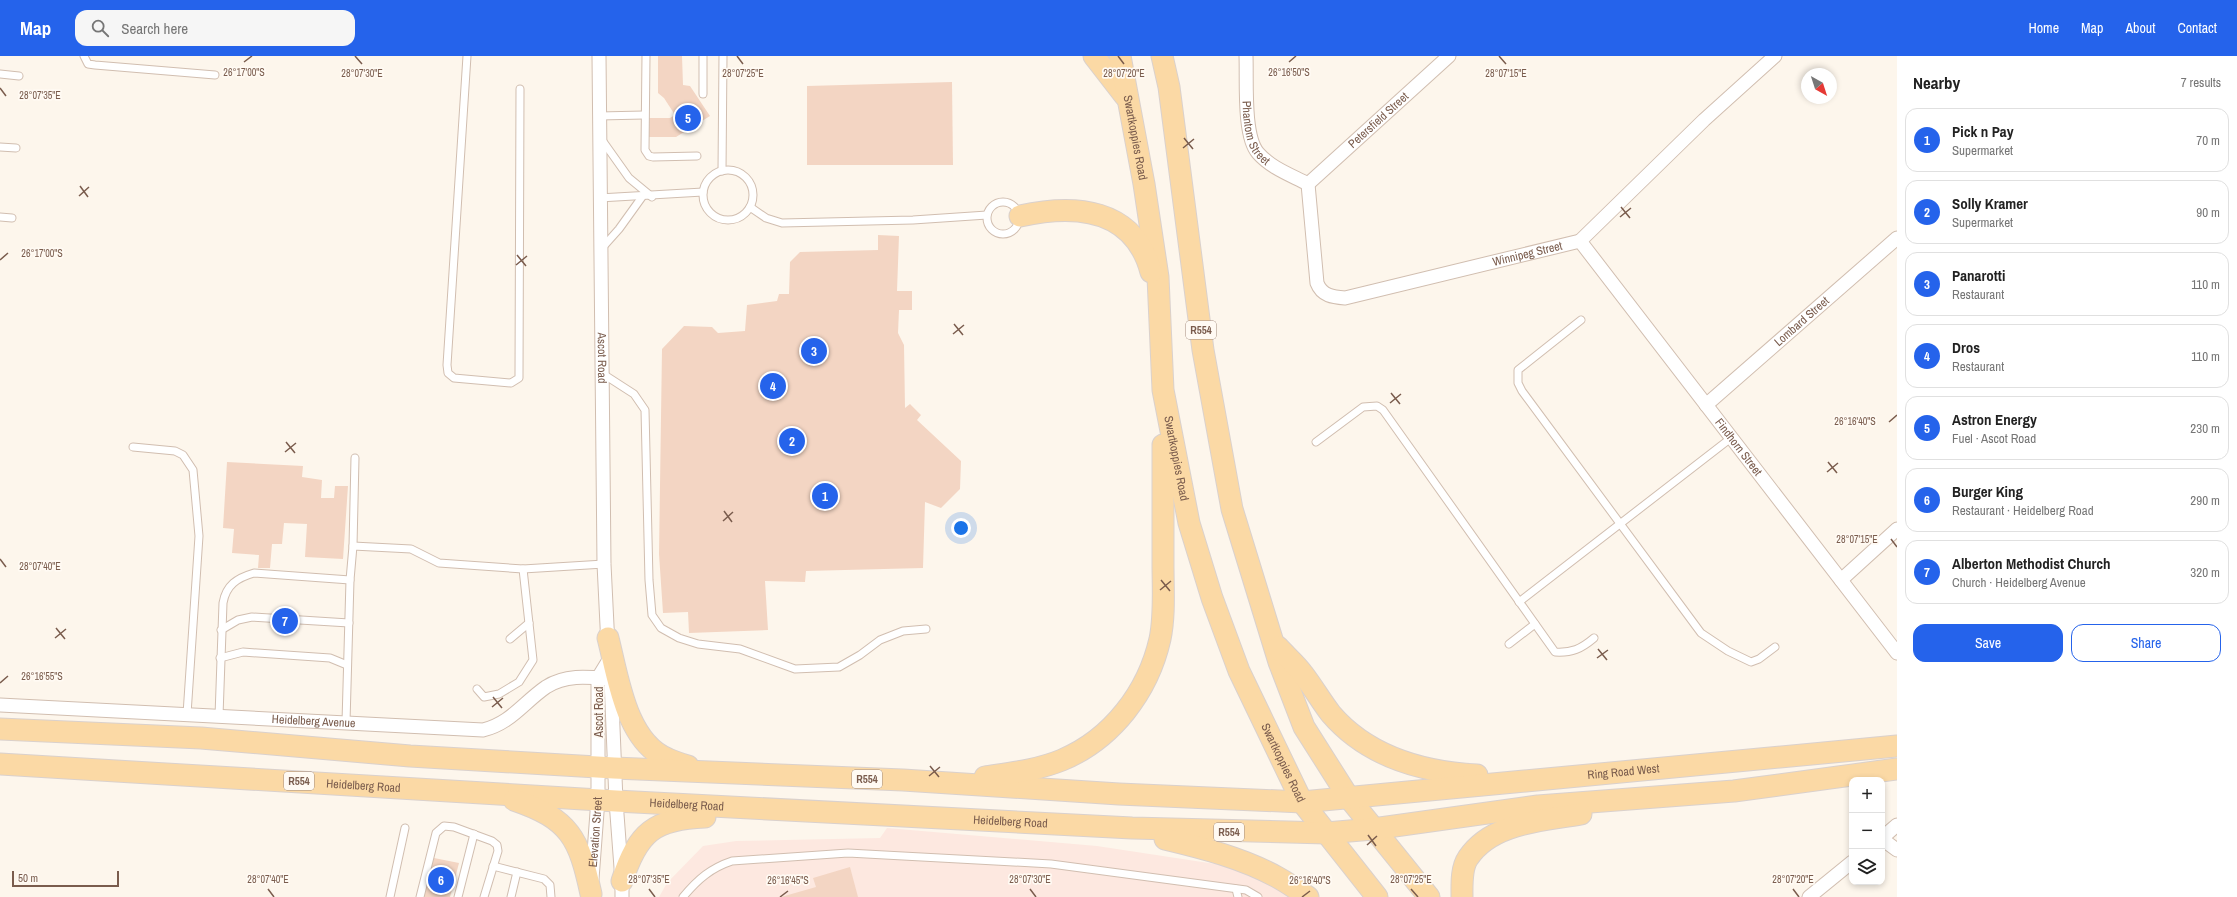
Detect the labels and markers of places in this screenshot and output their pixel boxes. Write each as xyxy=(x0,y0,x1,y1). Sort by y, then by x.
pin: 5 xyxy=(675,103,701,133)
pin: 3 xyxy=(801,336,827,366)
pin: 4 xyxy=(760,371,786,401)
pin: 2 xyxy=(779,426,805,456)
pin: 1 xyxy=(812,481,838,511)
pin: 7 xyxy=(272,606,298,636)
pin: 6 xyxy=(428,865,454,895)

